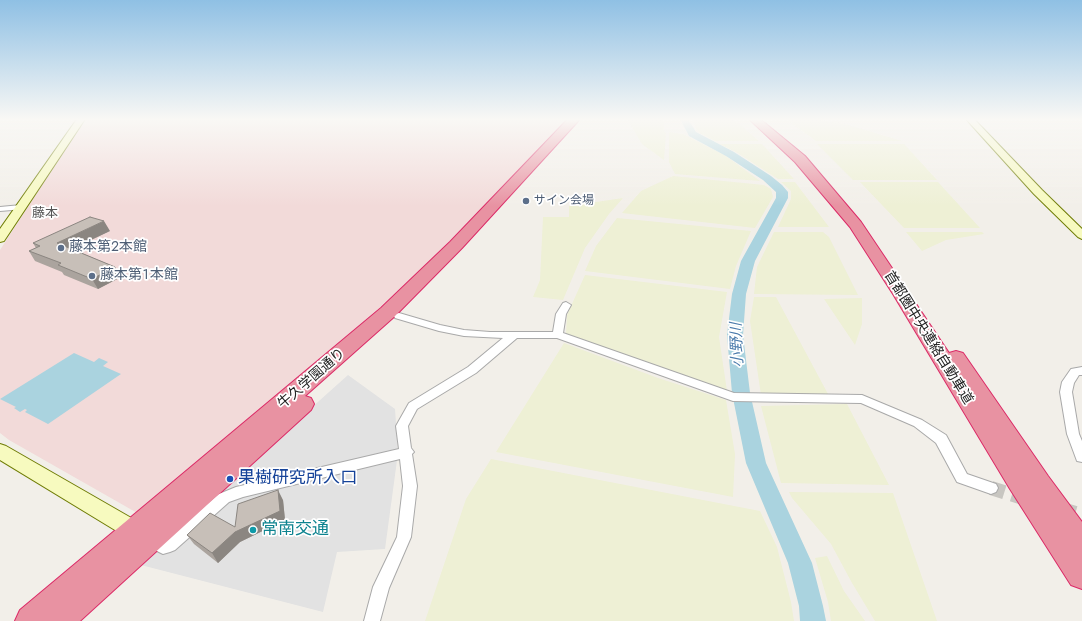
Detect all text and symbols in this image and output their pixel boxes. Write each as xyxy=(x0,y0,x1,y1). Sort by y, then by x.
place label: サイン会場 xyxy=(534,194,594,208)
marker: サイン会場 xyxy=(521,196,531,206)
district label: 藤本 xyxy=(32,206,58,222)
place label: 藤本第2本館 xyxy=(69,240,147,256)
marker: 藤本第2本館 xyxy=(56,243,66,253)
place label: 藤本第１本館 xyxy=(100,268,178,284)
street label: 首都圏中央連絡自動車道 xyxy=(880,268,976,408)
marker: 藤本第１本館 xyxy=(87,271,97,281)
water label: 小野川 xyxy=(728,322,748,368)
street label: 牛久学園通り xyxy=(275,345,349,413)
place label: 果樹研究所入口 xyxy=(238,469,357,489)
marker: 果樹研究所入口 xyxy=(225,474,235,484)
place label: 常南交通 xyxy=(261,520,329,540)
marker: 常南交通 xyxy=(248,525,258,535)

